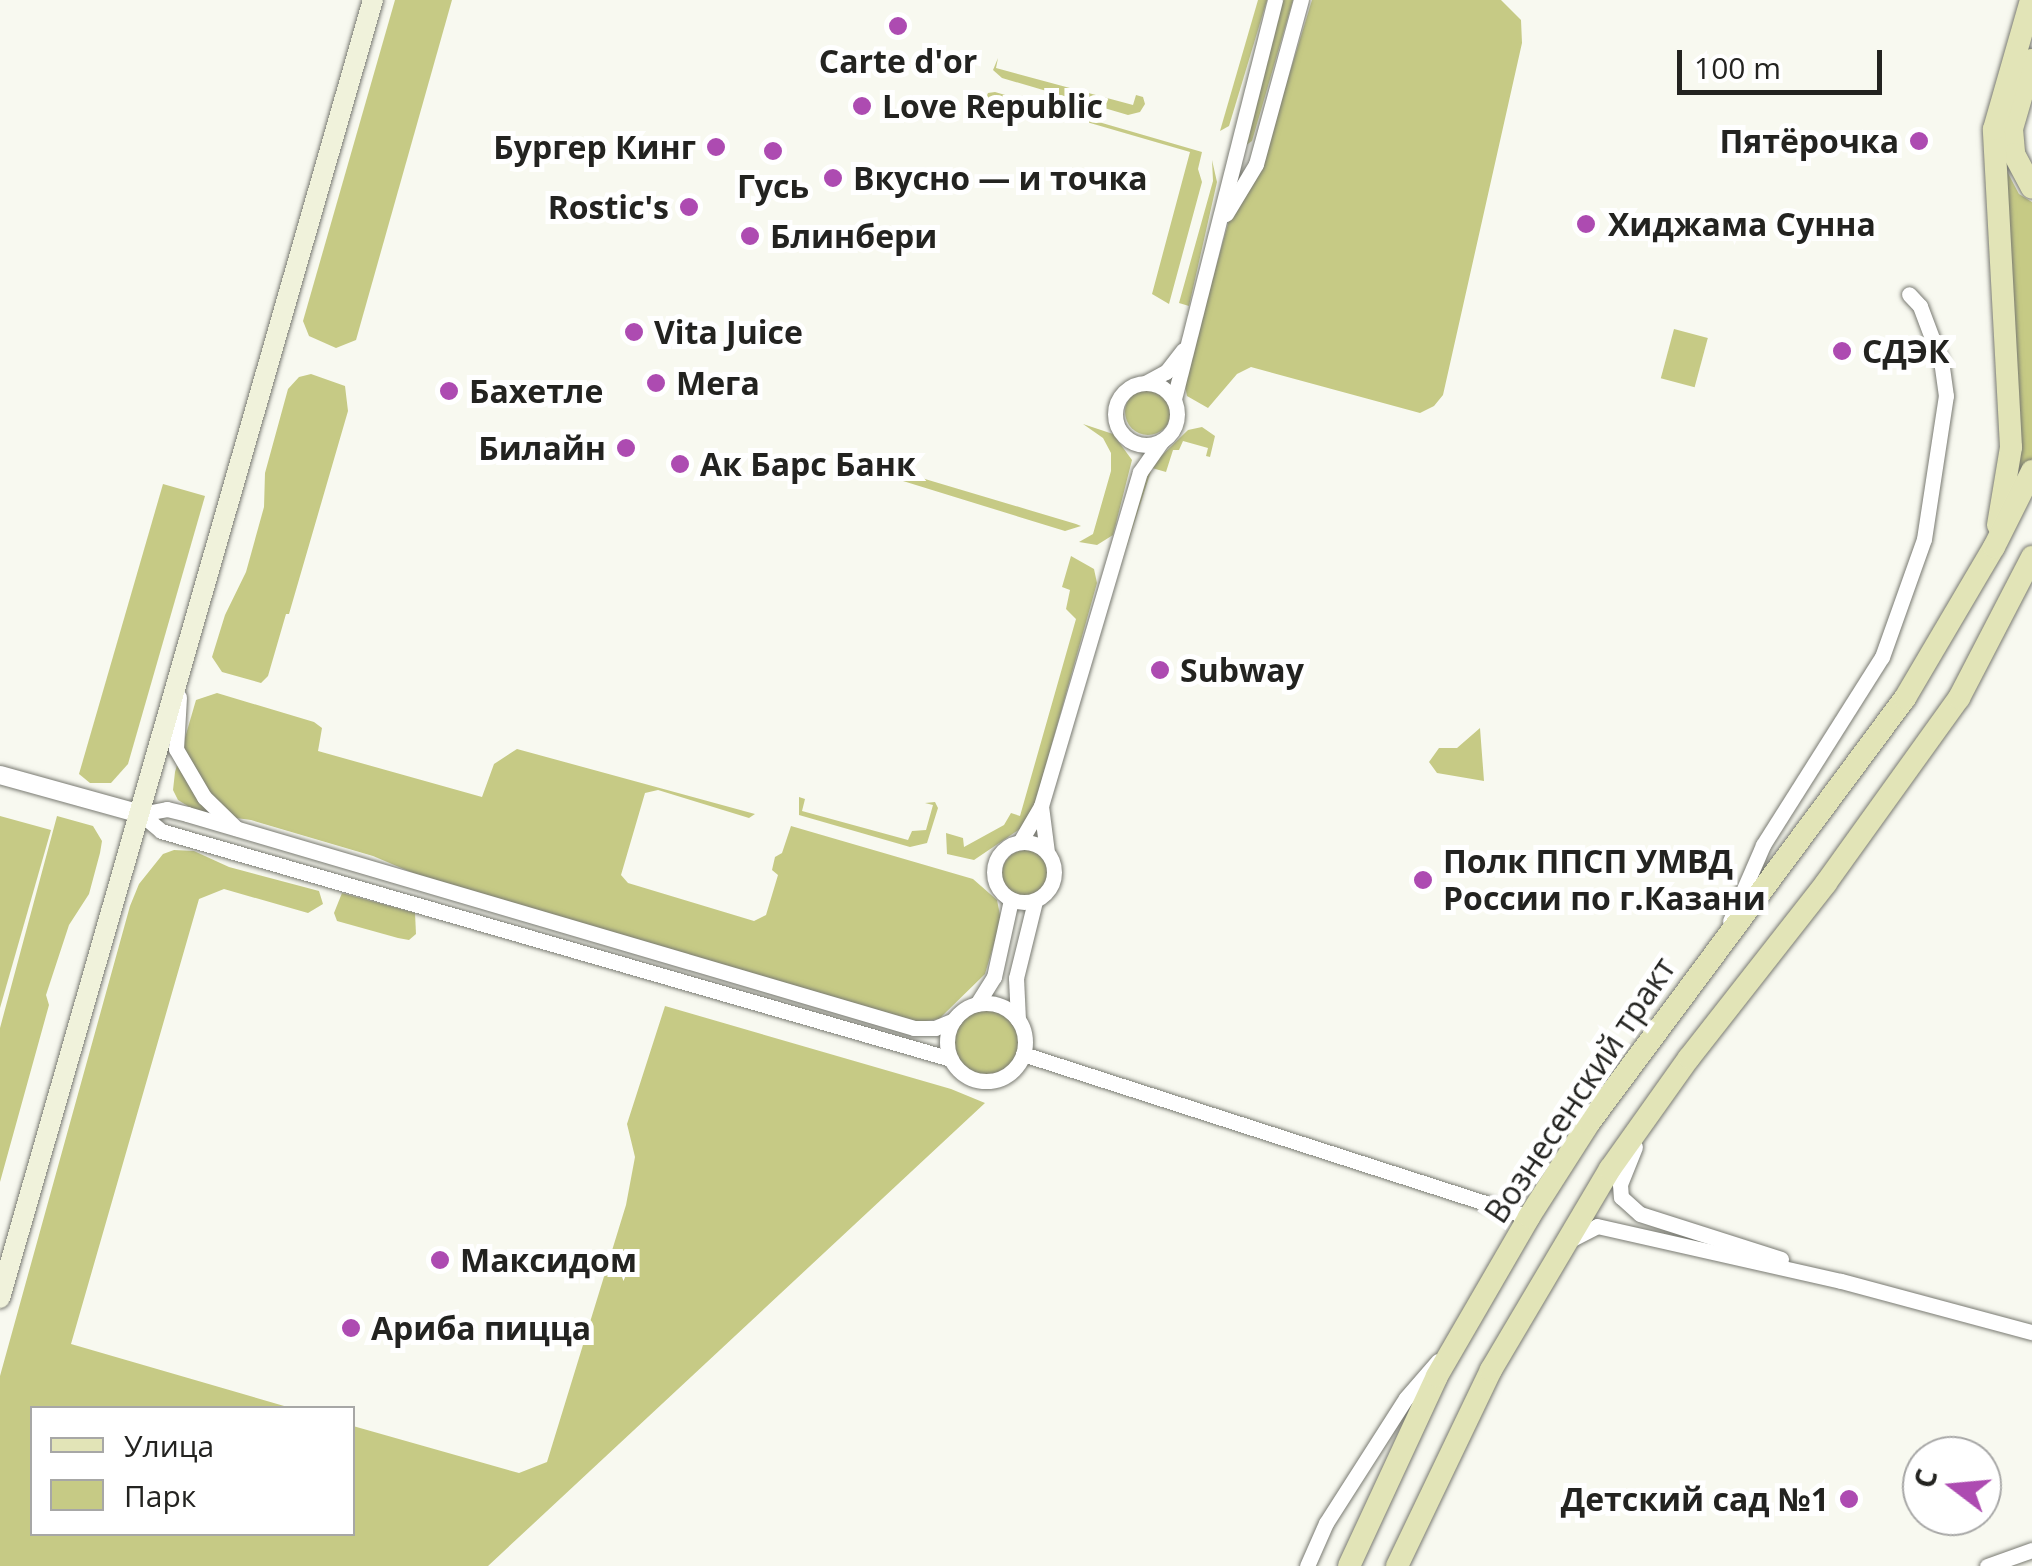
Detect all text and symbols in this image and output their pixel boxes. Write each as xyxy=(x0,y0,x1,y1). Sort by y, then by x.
marker: Carte d'or xyxy=(887,15,909,37)
scale bar xyxy=(1682,30,1887,92)
place label: Carte d'or xyxy=(819,42,977,80)
text: 100 m xyxy=(1694,47,1781,88)
place label: Love Republic xyxy=(882,87,1103,125)
marker: Love Republic xyxy=(851,95,873,117)
place label: Пятёрочка xyxy=(1719,122,1899,160)
place label: Бургер Кинг xyxy=(493,128,696,166)
marker: Пятёрочка xyxy=(1908,130,1930,152)
marker: Бургер Кинг xyxy=(705,136,727,158)
marker: Гусь xyxy=(762,140,784,162)
place label: Вкусно — и точка xyxy=(853,159,1148,197)
place label: Гусь xyxy=(737,167,809,205)
marker: Вкусно — и точка xyxy=(822,167,844,189)
place label: Rostic's xyxy=(548,188,669,226)
marker: Rostic's xyxy=(678,196,700,218)
place label: Хиджама Сунна xyxy=(1608,205,1876,243)
marker: Хиджама Сунна xyxy=(1573,211,1599,237)
place label: Блинбери xyxy=(770,217,937,255)
marker: Блинбери xyxy=(739,225,761,247)
place label: Vita Juice xyxy=(654,313,803,351)
marker: Vita Juice xyxy=(623,321,645,343)
place label: СДЭК xyxy=(1862,332,1950,370)
marker: СДЭК xyxy=(1831,340,1853,362)
place label: Мега xyxy=(676,364,760,402)
place label: Бахетле xyxy=(469,372,603,410)
marker: Мега xyxy=(645,372,667,394)
marker: Бахетле xyxy=(438,380,460,402)
place label: Билайн xyxy=(478,429,606,467)
marker: Билайн xyxy=(615,437,637,459)
place label: Ак Барс Банк xyxy=(700,445,916,483)
marker: Ак Барс Банк xyxy=(669,453,691,475)
place label: Subway xyxy=(1180,651,1304,689)
marker: Subway xyxy=(1149,659,1171,681)
place label: Полк ППСП УМВД России по г.Казани xyxy=(1443,843,1766,918)
marker: Полк ППСП УМВД России по г.Казани xyxy=(1412,869,1434,891)
street label: Вознесенский тракт xyxy=(1477,950,1683,1230)
place label: Максидом xyxy=(460,1241,637,1279)
marker: Максидом xyxy=(429,1249,451,1271)
place label: Ариба пицца xyxy=(371,1309,591,1347)
marker: Ариба пицца xyxy=(340,1317,362,1339)
legend xyxy=(30,1406,355,1536)
text: Улица xyxy=(124,1425,214,1466)
north arrow xyxy=(1902,1436,2002,1536)
text: С xyxy=(1904,1464,1946,1492)
text: Парк xyxy=(124,1475,196,1516)
place label: Детский сад №1 xyxy=(1561,1480,1829,1518)
marker: Детский сад №1 xyxy=(1838,1488,1860,1510)

